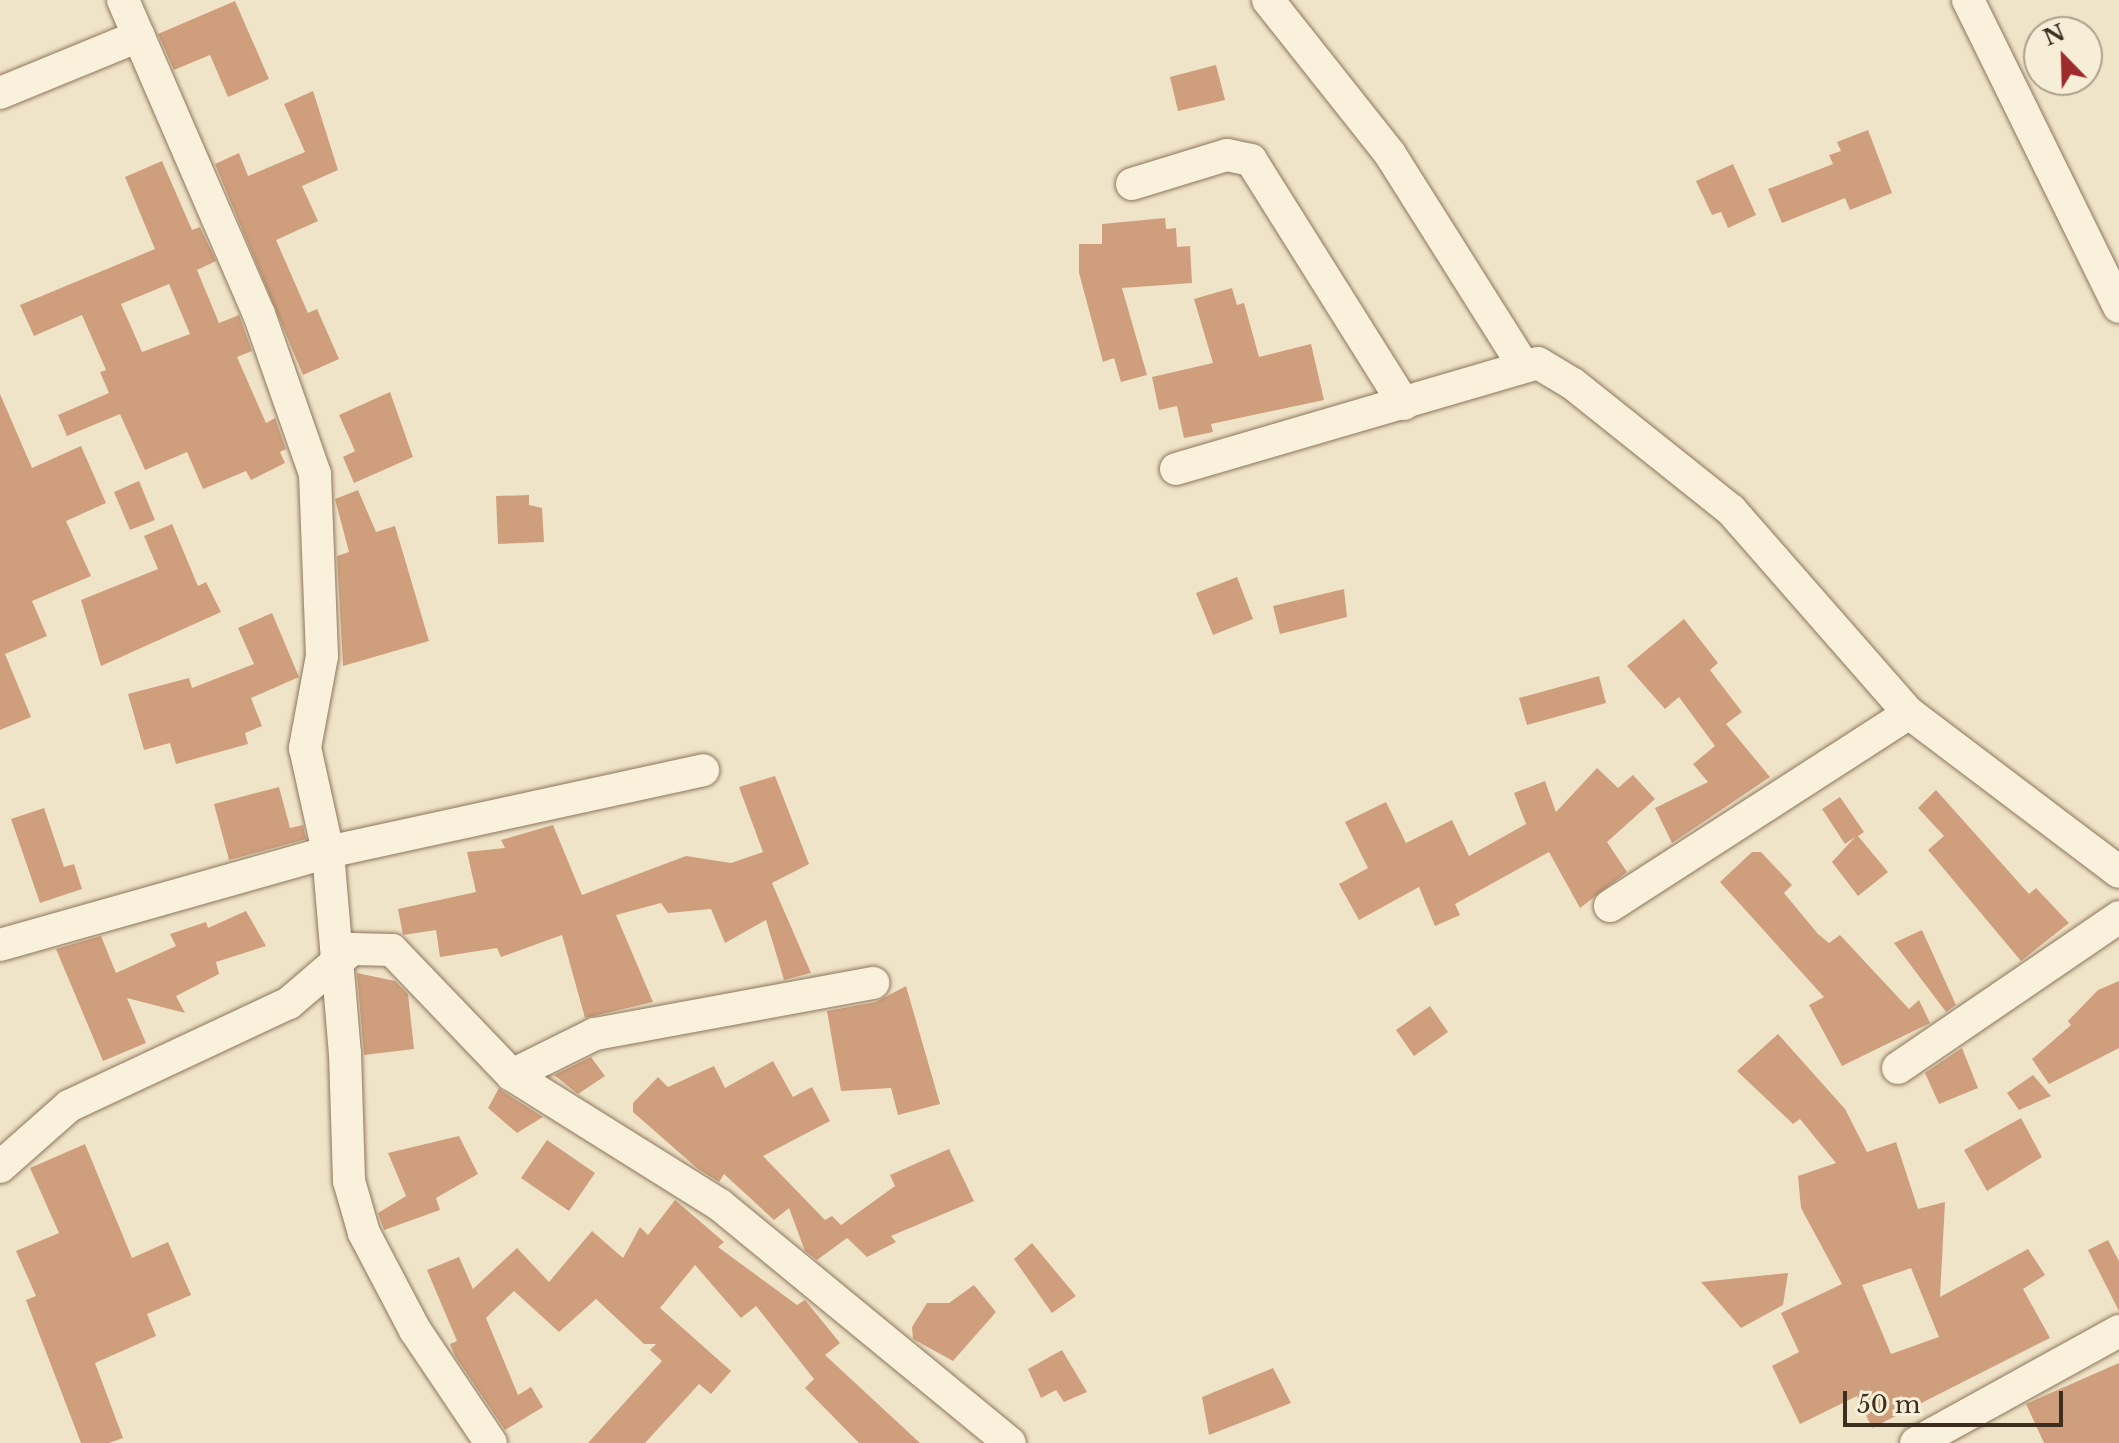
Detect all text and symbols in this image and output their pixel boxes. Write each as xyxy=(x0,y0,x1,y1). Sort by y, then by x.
north arrow xyxy=(2023,16,2103,96)
text: N xyxy=(2039,19,2069,52)
scale bar xyxy=(1847,1375,2067,1425)
text: 50 m xyxy=(1857,1390,1920,1419)

